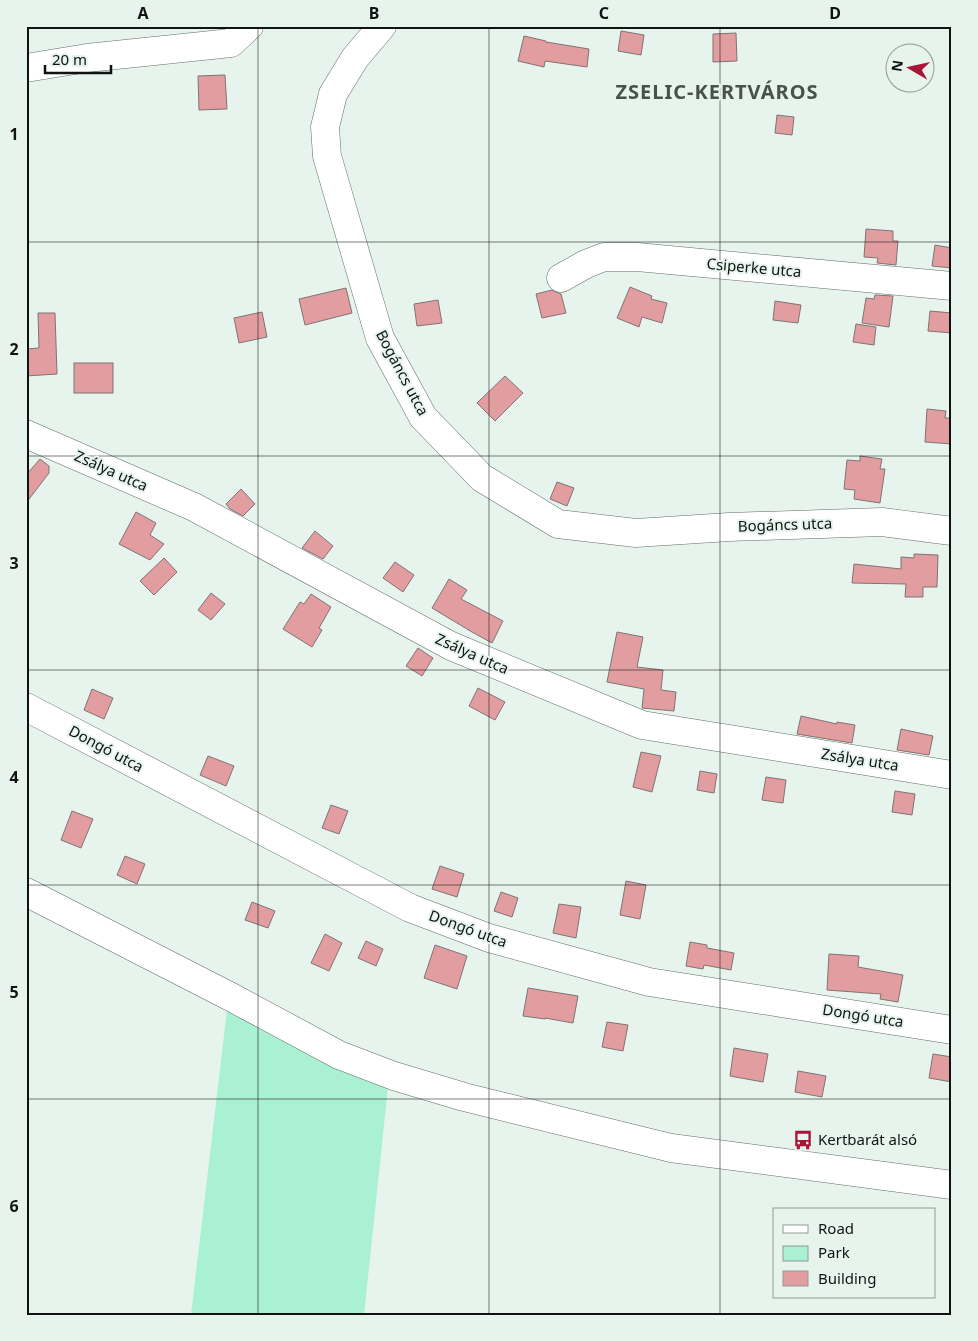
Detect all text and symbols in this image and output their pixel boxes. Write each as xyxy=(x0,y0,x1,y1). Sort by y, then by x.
text: A xyxy=(137,2,149,24)
text: B xyxy=(369,2,379,24)
text: C xyxy=(599,2,609,24)
text: D xyxy=(829,2,841,24)
scale bar xyxy=(45,42,111,74)
north arrow xyxy=(886,42,936,92)
text: 20 m xyxy=(52,49,87,69)
text: N xyxy=(886,59,907,73)
district label: ZSELIC-KERTVÁROS xyxy=(615,78,819,105)
text: 1 xyxy=(9,123,19,145)
street label: Csiperke utca xyxy=(706,253,802,281)
street label: Bogáncs utca xyxy=(372,326,434,419)
text: 2 xyxy=(9,338,19,360)
street label: Zsálya utca xyxy=(72,445,151,495)
street label: Bogáncs utca xyxy=(737,512,832,536)
text: 3 xyxy=(9,552,19,574)
street label: Zsálya utca xyxy=(433,628,512,678)
street label: Dongó utca xyxy=(66,720,147,776)
street label: Zsálya utca xyxy=(820,743,900,775)
text: 4 xyxy=(9,766,19,788)
street label: Dongó utca xyxy=(426,905,510,951)
text: 5 xyxy=(9,981,19,1003)
street label: Dongó utca xyxy=(821,999,905,1031)
bus stop icon: Kertbarát alsó xyxy=(792,1129,814,1151)
place label: Kertbarát alsó xyxy=(818,1129,917,1149)
text: 6 xyxy=(9,1195,19,1217)
legend xyxy=(773,1208,936,1298)
text: Road xyxy=(818,1218,854,1238)
text: Park xyxy=(818,1242,850,1262)
text: Building xyxy=(818,1268,876,1288)

